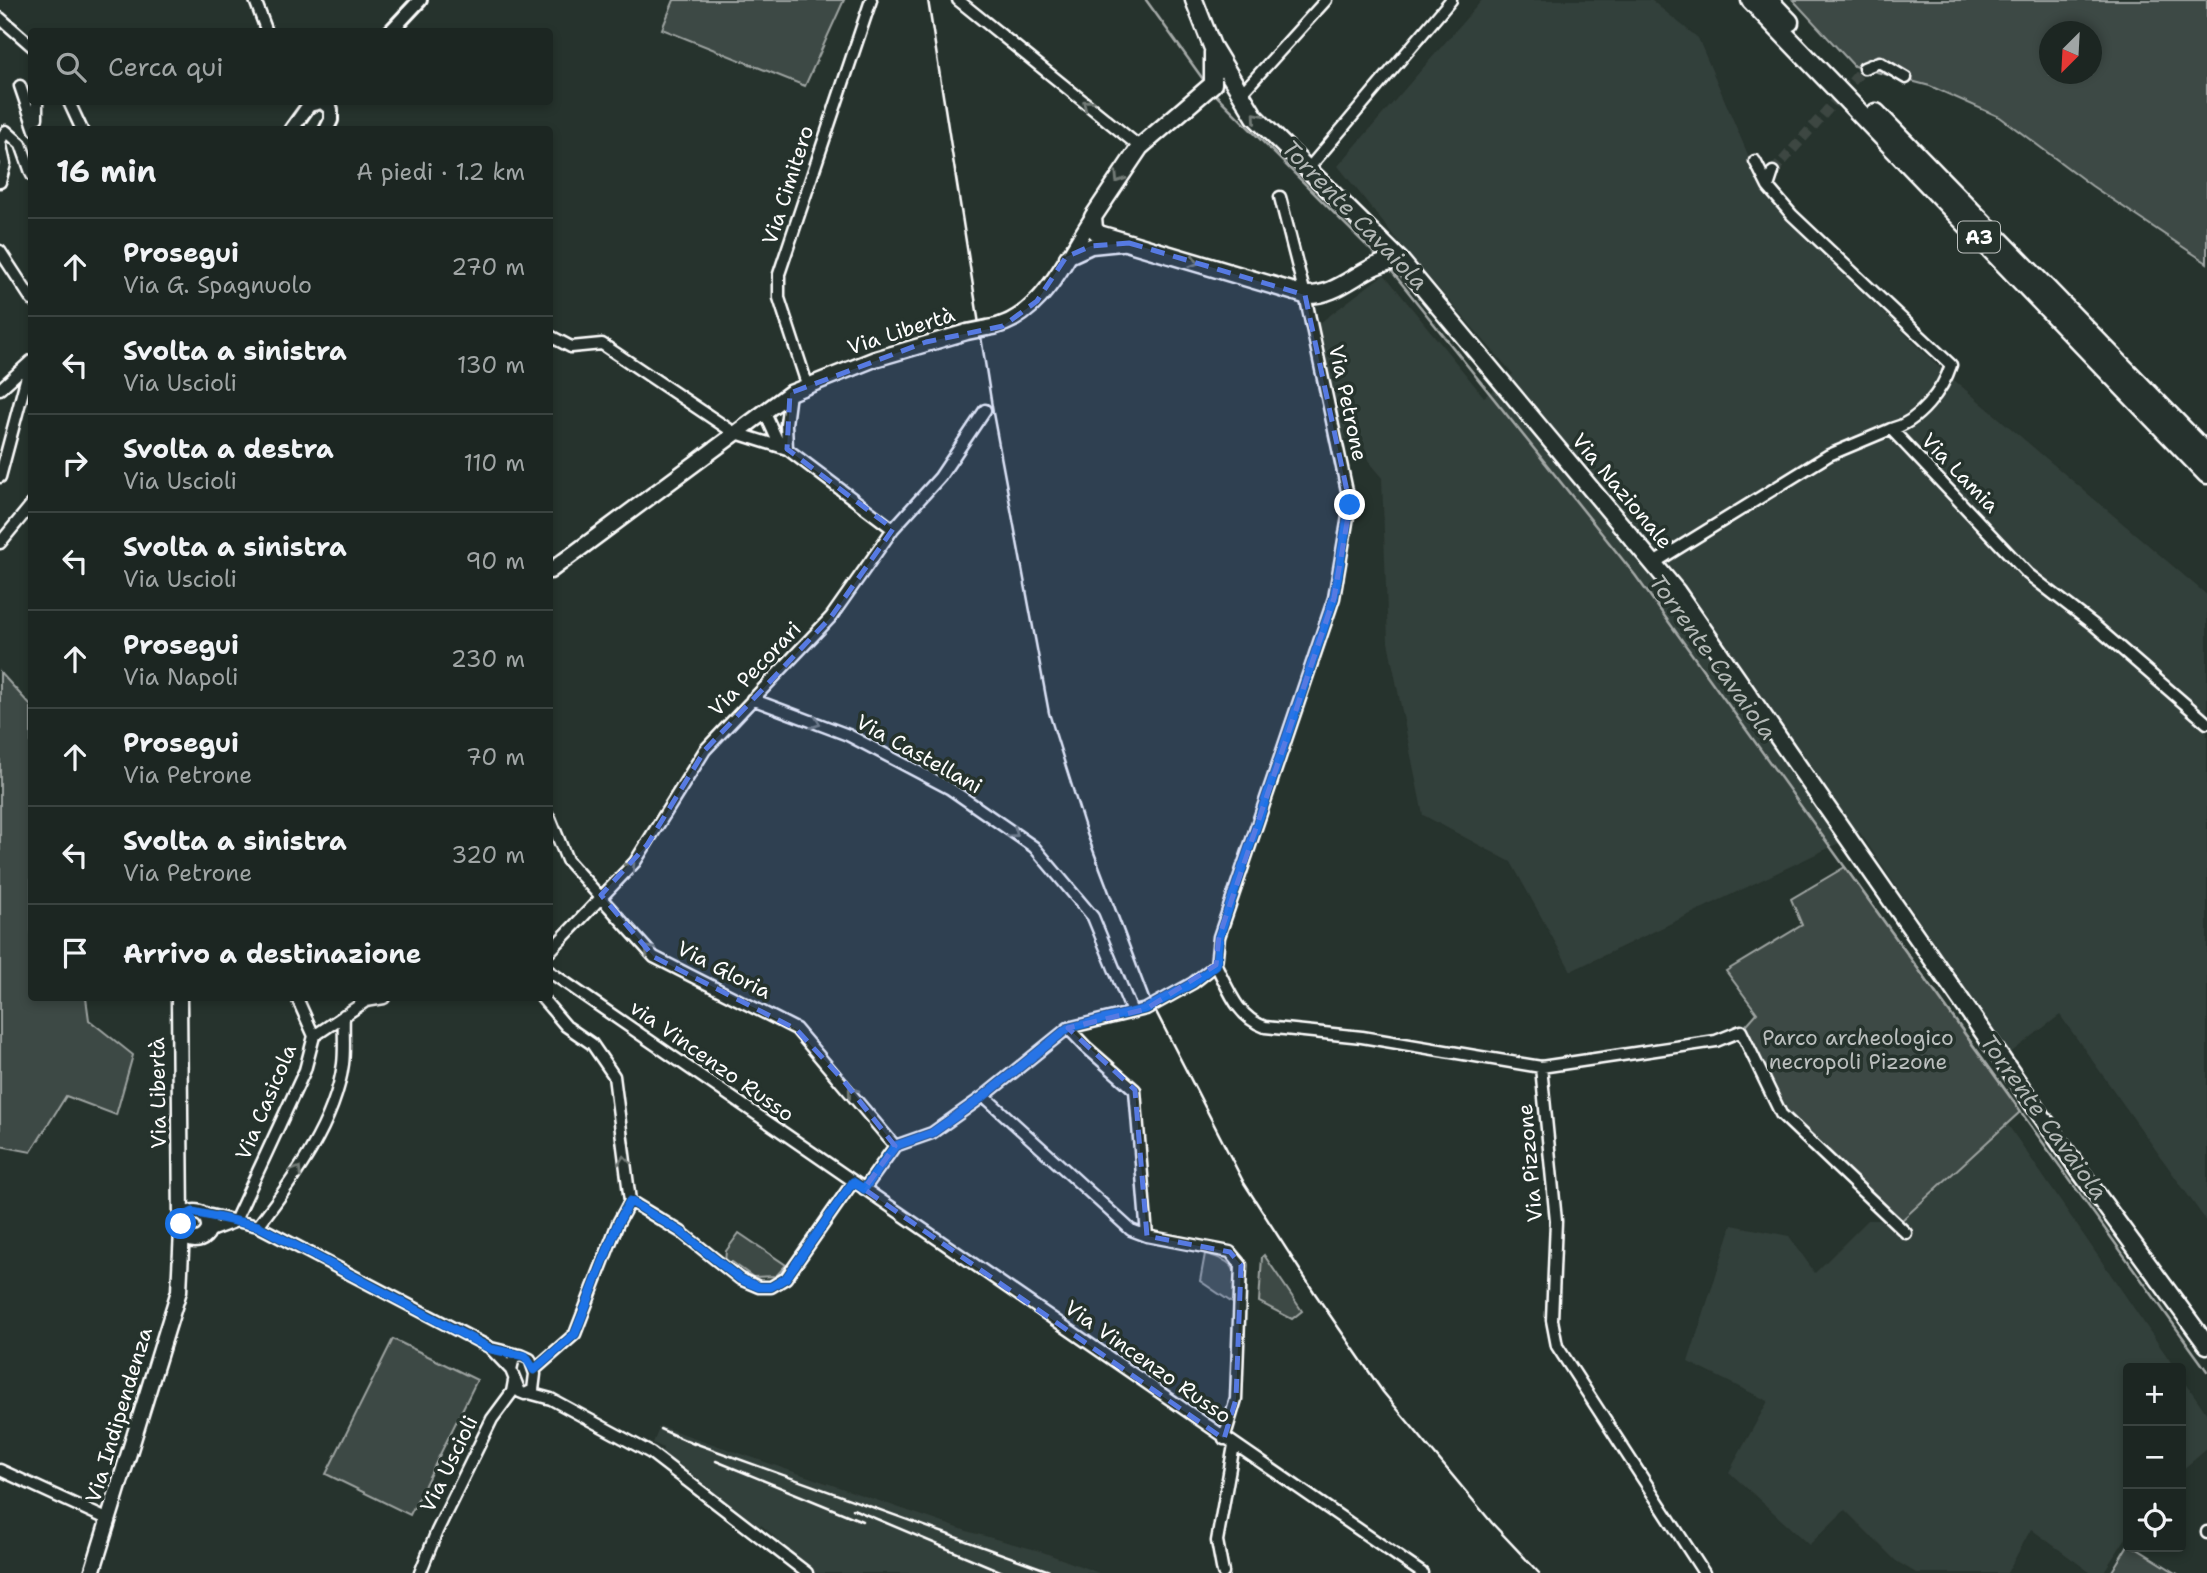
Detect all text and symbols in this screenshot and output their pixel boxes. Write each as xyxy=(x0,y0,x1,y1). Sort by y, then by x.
north arrow xyxy=(2039,21,2102,84)
search box xyxy=(28,28,553,105)
icon: search xyxy=(52,48,90,86)
text: Cerca qui xyxy=(108,49,224,84)
one-way arrow xyxy=(1082,100,1095,112)
one-way arrow xyxy=(1253,113,1265,126)
street label: Via Cimitero xyxy=(756,122,820,248)
water label: Torrente Cavaiola xyxy=(1275,133,1435,297)
text: 16 min xyxy=(56,151,156,192)
text: A piedi · 1.2 km xyxy=(356,157,525,187)
one-way arrow xyxy=(1114,170,1127,183)
road number: A3 xyxy=(1958,221,2000,252)
text: Prosegui xyxy=(123,235,239,270)
icon: ahead xyxy=(56,248,94,286)
text: 270 m xyxy=(451,252,525,282)
one-way arrow xyxy=(1188,254,1200,269)
text: Via G. Spagnuolo xyxy=(123,270,312,300)
street label: Via Libertà xyxy=(844,300,958,362)
text: Svolta a sinistra xyxy=(123,333,347,368)
street label: Via Petrone xyxy=(1322,342,1374,464)
icon: left xyxy=(56,346,94,384)
text: 130 m xyxy=(457,350,525,380)
text: Via Uscioli xyxy=(123,368,237,398)
street label: Via Nazionale xyxy=(1565,427,1679,555)
street label: Via Lamia xyxy=(1915,427,2005,519)
text: Svolta a destra xyxy=(123,431,334,466)
icon: right xyxy=(56,444,94,482)
text: 110 m xyxy=(463,448,525,478)
text: Via Uscioli xyxy=(123,466,237,496)
route end xyxy=(1334,489,1365,520)
text: Svolta a sinistra xyxy=(123,529,347,564)
icon: left xyxy=(56,542,94,580)
text: 90 m xyxy=(465,546,525,576)
text: Via Uscioli xyxy=(123,564,237,594)
water label: Torrente Cavaiola xyxy=(1643,568,1783,746)
street label: Via Pecorari xyxy=(702,615,808,723)
text: Prosegui xyxy=(123,627,239,662)
icon: ahead xyxy=(56,640,94,678)
text: 230 m xyxy=(451,644,525,674)
text: Via Napoli xyxy=(123,662,239,692)
street label: Via Castellani xyxy=(851,708,987,800)
one-way arrow xyxy=(810,715,822,729)
text: Prosegui xyxy=(123,725,239,760)
icon: ahead xyxy=(56,738,94,776)
text: 70 m xyxy=(466,742,525,772)
text: Via Petrone xyxy=(123,760,252,790)
text: Svolta a sinistra xyxy=(123,823,347,858)
one-way arrow xyxy=(1006,825,1019,838)
icon: left xyxy=(56,836,94,874)
text: 320 m xyxy=(451,840,525,870)
text: Via Petrone xyxy=(123,858,252,888)
one-way arrow xyxy=(622,861,635,874)
icon: arrive xyxy=(56,934,94,972)
street label: Via Gloria xyxy=(672,934,776,1006)
text: Arrivo a destinazione xyxy=(123,936,421,971)
one-way arrow xyxy=(645,945,658,958)
street label: via Vincenzo Russo xyxy=(624,994,800,1128)
park label: Parco archeologico necropoli Pizzone xyxy=(1762,1024,1954,1076)
water label: Torrente Cavaiola xyxy=(1974,1028,2114,1206)
street label: Via Libertà xyxy=(143,1037,173,1149)
street label: Via Casicola xyxy=(229,1040,303,1164)
one-way arrow xyxy=(848,1088,861,1100)
street label: Via Pizzone xyxy=(1511,1103,1549,1223)
one-way arrow xyxy=(616,1154,631,1166)
one-way arrow xyxy=(289,1165,302,1178)
route start xyxy=(165,1208,196,1239)
street label: Via Vincenzo Russo xyxy=(1059,1294,1237,1430)
street label: Via Indipendenza xyxy=(79,1324,159,1506)
map controls xyxy=(2123,1363,2186,1552)
button: + xyxy=(2123,1363,2186,1426)
street label: Via Uscioli xyxy=(414,1411,484,1517)
button: − xyxy=(2123,1426,2186,1489)
button: locate xyxy=(2123,1489,2186,1552)

